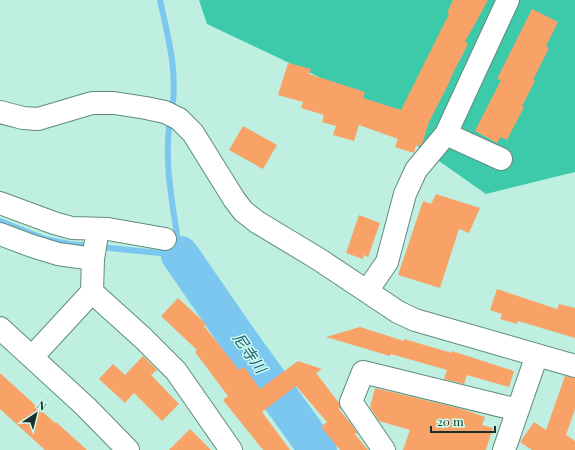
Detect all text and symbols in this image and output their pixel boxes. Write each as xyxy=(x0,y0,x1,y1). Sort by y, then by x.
water label: 尼寺川 xyxy=(229,328,272,378)
north arrow xyxy=(16,394,56,434)
text: N xyxy=(34,397,50,414)
scale bar xyxy=(431,408,495,434)
text: 20 m xyxy=(437,413,464,429)

